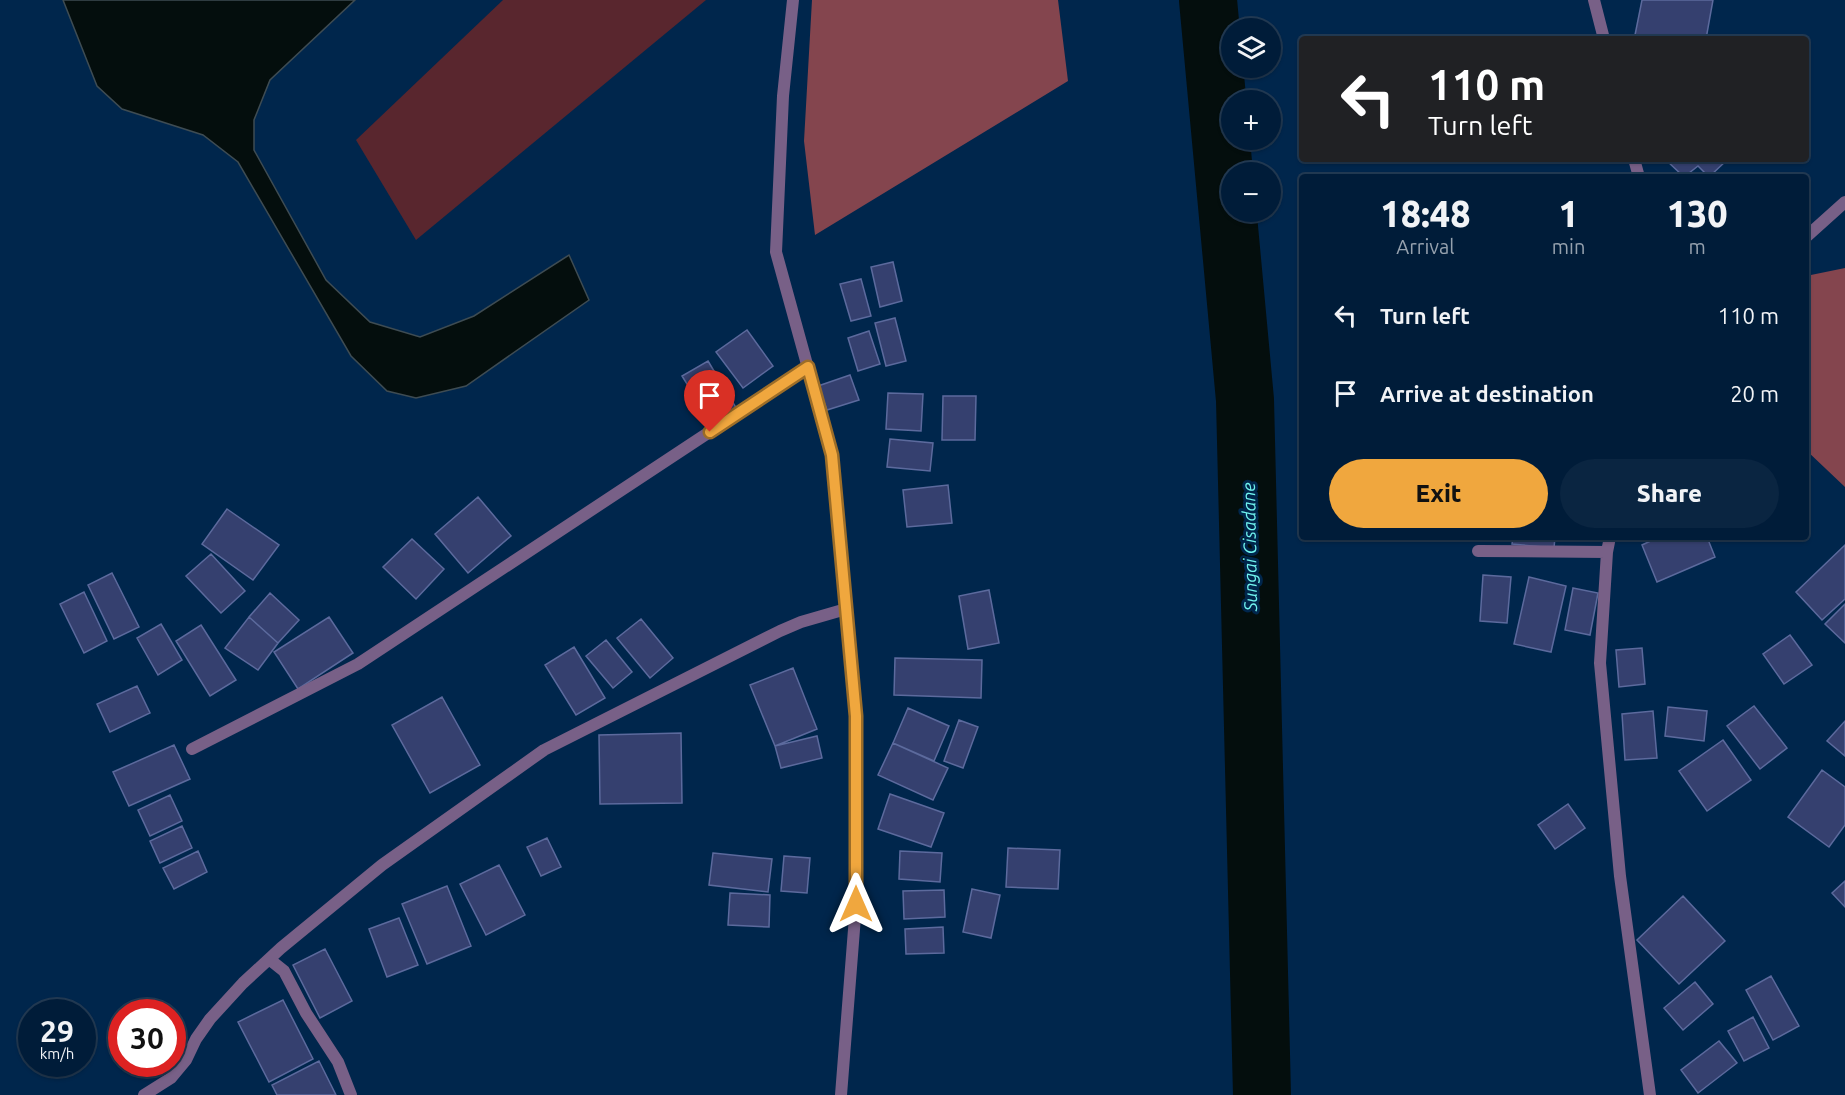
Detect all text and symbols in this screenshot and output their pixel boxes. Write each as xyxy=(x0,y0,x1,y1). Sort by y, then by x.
map controls xyxy=(1221,18,1281,222)
button: layers xyxy=(1221,18,1281,78)
icon: left xyxy=(1329,60,1407,138)
text: 110 m xyxy=(1428,61,1545,108)
button: + xyxy=(1221,90,1281,150)
text: Turn left xyxy=(1428,110,1532,140)
button: − xyxy=(1221,162,1281,222)
text: 18:48 xyxy=(1380,193,1470,234)
text: 1 xyxy=(1558,193,1579,234)
text: 130 xyxy=(1667,193,1728,234)
text: Arrival xyxy=(1396,235,1455,258)
text: min xyxy=(1552,235,1585,258)
text: m xyxy=(1689,235,1706,258)
icon: left xyxy=(1329,299,1362,332)
text: Turn left xyxy=(1380,303,1470,328)
text: 110 m xyxy=(1718,303,1779,328)
pin xyxy=(684,370,735,432)
icon: arrive xyxy=(1329,377,1362,410)
icon: arrive xyxy=(693,379,726,412)
text: Arrive at destination xyxy=(1380,381,1594,406)
text: 20 m xyxy=(1730,381,1779,406)
button: Exit xyxy=(1329,459,1548,528)
button: Share xyxy=(1560,459,1779,528)
water label: Sungai Cisadane xyxy=(1238,482,1260,613)
position arrow xyxy=(824,872,888,936)
speed limit sign: 30 xyxy=(108,999,186,1077)
text: 29 xyxy=(40,1014,74,1048)
text: km/h xyxy=(40,1045,74,1062)

